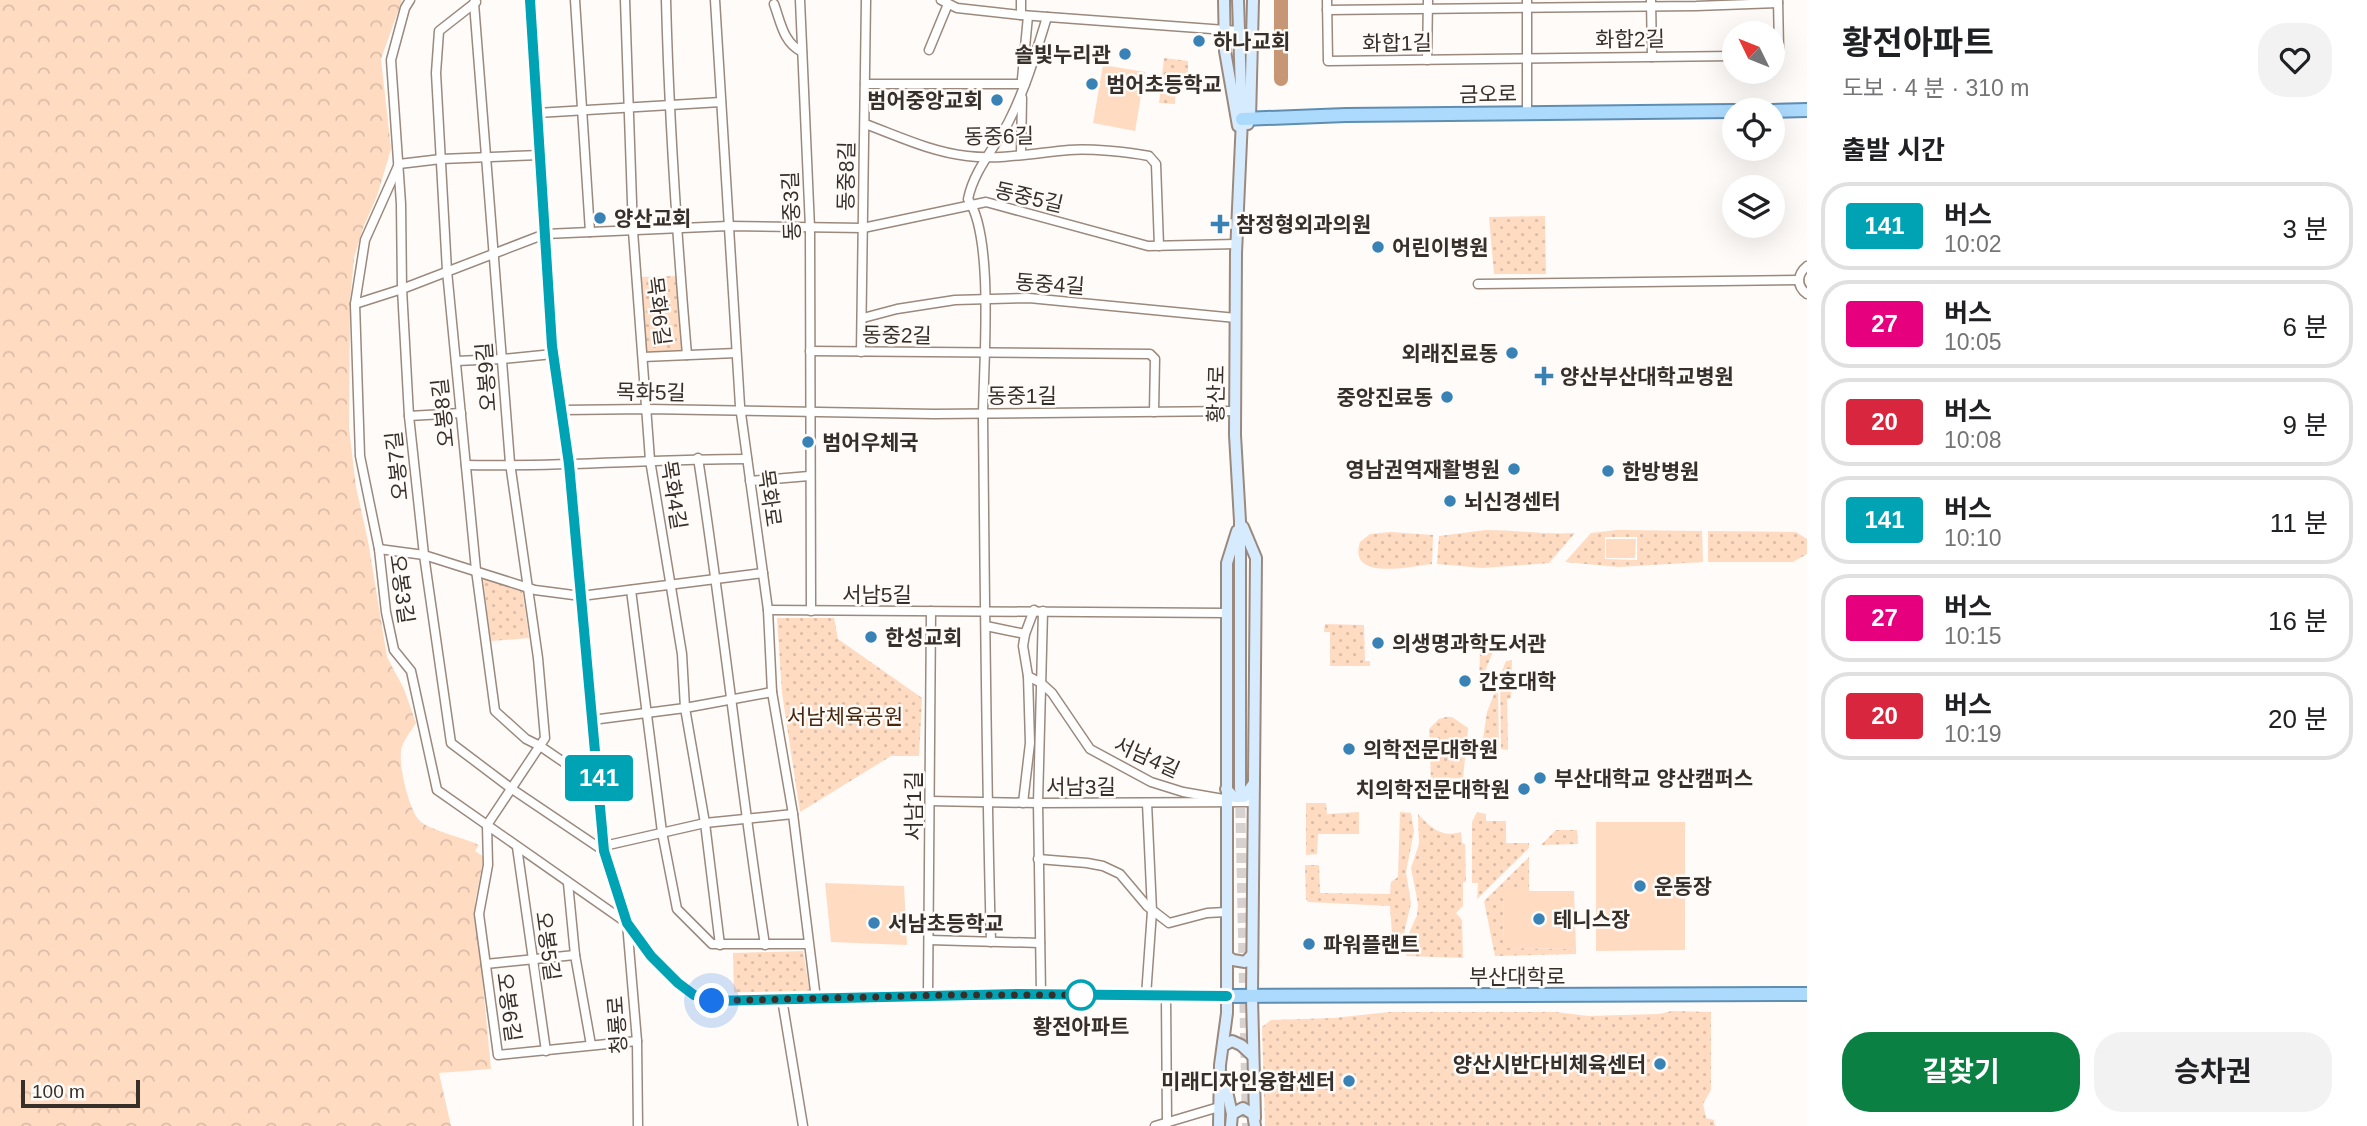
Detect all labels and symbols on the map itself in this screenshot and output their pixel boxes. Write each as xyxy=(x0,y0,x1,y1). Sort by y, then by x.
north arrow xyxy=(1722,21,1785,84)
street label: 화합2길 xyxy=(1595,27,1665,51)
place label: 하나교회 xyxy=(1213,30,1290,53)
street label: 화합1길 xyxy=(1362,31,1432,55)
marker: 하나교회 xyxy=(1191,33,1207,49)
place label: 솔빛누리관 xyxy=(1014,43,1111,66)
marker: 솔빛누리관 xyxy=(1117,46,1133,62)
place label: 범어초등학교 xyxy=(1106,73,1222,96)
marker: 범어초등학교 xyxy=(1084,76,1100,92)
street label: 금오로 xyxy=(1459,82,1517,106)
place label: 범어중앙교회 xyxy=(867,89,983,112)
marker: 범어중앙교회 xyxy=(989,92,1005,108)
street label: 동중6길 xyxy=(964,124,1034,148)
street label: 동중8길 xyxy=(834,141,858,211)
street label: 동중3길 xyxy=(778,171,804,241)
street label: 동중5길 xyxy=(992,178,1066,216)
place label: 양산교회 xyxy=(614,207,691,230)
marker: 양산교회 xyxy=(592,210,608,226)
place label: 참정형외과의원 xyxy=(1236,213,1371,236)
marker: 참정형외과의원 xyxy=(1210,214,1230,234)
place label: 어린이병원 xyxy=(1392,236,1489,259)
marker: 어린이병원 xyxy=(1370,239,1386,255)
street label: 동중4길 xyxy=(1014,270,1086,298)
street label: 목화6길 xyxy=(643,275,675,347)
street label: 동중2길 xyxy=(862,323,932,347)
street label: 오봉9길 xyxy=(472,341,500,413)
place label: 외래진료동 xyxy=(1401,342,1498,365)
marker: 외래진료동 xyxy=(1504,345,1520,361)
street label: 황산로 xyxy=(1204,365,1228,423)
place label: 양산부산대학교병원 xyxy=(1560,365,1734,388)
marker: 양산부산대학교병원 xyxy=(1534,366,1554,386)
street label: 오봉8길 xyxy=(428,377,458,449)
street label: 목화5길 xyxy=(616,380,686,404)
street label: 동중1길 xyxy=(987,384,1057,407)
place label: 중앙진료동 xyxy=(1336,386,1433,409)
marker: 중앙진료동 xyxy=(1439,389,1455,405)
street label: 오봉7길 xyxy=(382,430,412,502)
place label: 범어우체국 xyxy=(822,431,919,454)
marker: 범어우체국 xyxy=(800,434,816,450)
place label: 영남권역재활병원 xyxy=(1345,458,1500,481)
street label: 목화4길 xyxy=(657,459,691,531)
place label: 한방병원 xyxy=(1622,460,1699,483)
marker: 영남권역재활병원 xyxy=(1506,461,1522,477)
marker: 한방병원 xyxy=(1600,463,1616,479)
street label: 목화로 xyxy=(755,468,785,528)
place label: 뇌신경센터 xyxy=(1464,490,1561,513)
marker: 뇌신경센터 xyxy=(1442,493,1458,509)
street label: 오봉3길 xyxy=(386,553,418,625)
street label: 서남5길 xyxy=(842,583,912,606)
place label: 한성교회 xyxy=(885,626,962,649)
marker: 한성교회 xyxy=(863,629,879,645)
place label: 의생명과학도서관 xyxy=(1392,632,1547,655)
marker: 의생명과학도서관 xyxy=(1370,635,1386,651)
place label: 간호대학 xyxy=(1479,670,1556,693)
marker: 간호대학 xyxy=(1457,673,1473,689)
park label: 서남체육공원 xyxy=(787,705,903,728)
street label: 서남4길 xyxy=(1111,732,1183,782)
place label: 의학전문대학원 xyxy=(1363,738,1498,761)
marker: 의학전문대학원 xyxy=(1341,741,1357,757)
line badge: 141 xyxy=(559,755,639,801)
place label: 부산대학교 양산캠퍼스 xyxy=(1554,767,1753,790)
marker: 부산대학교 양산캠퍼스 xyxy=(1532,770,1548,786)
street label: 서남1길 xyxy=(902,771,925,841)
street label: 서남3길 xyxy=(1046,775,1116,798)
place label: 치의학전문대학원 xyxy=(1355,778,1510,801)
marker: 치의학전문대학원 xyxy=(1516,781,1532,797)
place label: 운동장 xyxy=(1654,875,1712,898)
marker: 운동장 xyxy=(1632,878,1648,894)
place label: 테니스장 xyxy=(1553,908,1630,931)
street label: 오봉5길 xyxy=(532,910,564,982)
marker: 테니스장 xyxy=(1531,911,1547,927)
place label: 서남초등학교 xyxy=(888,912,1004,935)
marker: 서남초등학교 xyxy=(866,915,882,931)
place label: 파워플랜트 xyxy=(1323,933,1420,956)
marker: 파워플랜트 xyxy=(1301,936,1317,952)
street label: 부산대학로 xyxy=(1469,965,1565,988)
street label: 오봉6길 xyxy=(493,971,525,1043)
marker: 황전아파트 xyxy=(1066,980,1096,1010)
your location xyxy=(694,983,729,1018)
street label: 청룡로 xyxy=(604,995,630,1055)
place label: 황전아파트 xyxy=(1033,1015,1129,1038)
place label: 양산시반다비체육센터 xyxy=(1453,1053,1646,1076)
marker: 양산시반다비체육센터 xyxy=(1652,1056,1668,1072)
place label: 미래디자인융합센터 xyxy=(1161,1070,1335,1093)
marker: 미래디자인융합센터 xyxy=(1341,1073,1357,1089)
scale bar xyxy=(21,1077,140,1109)

